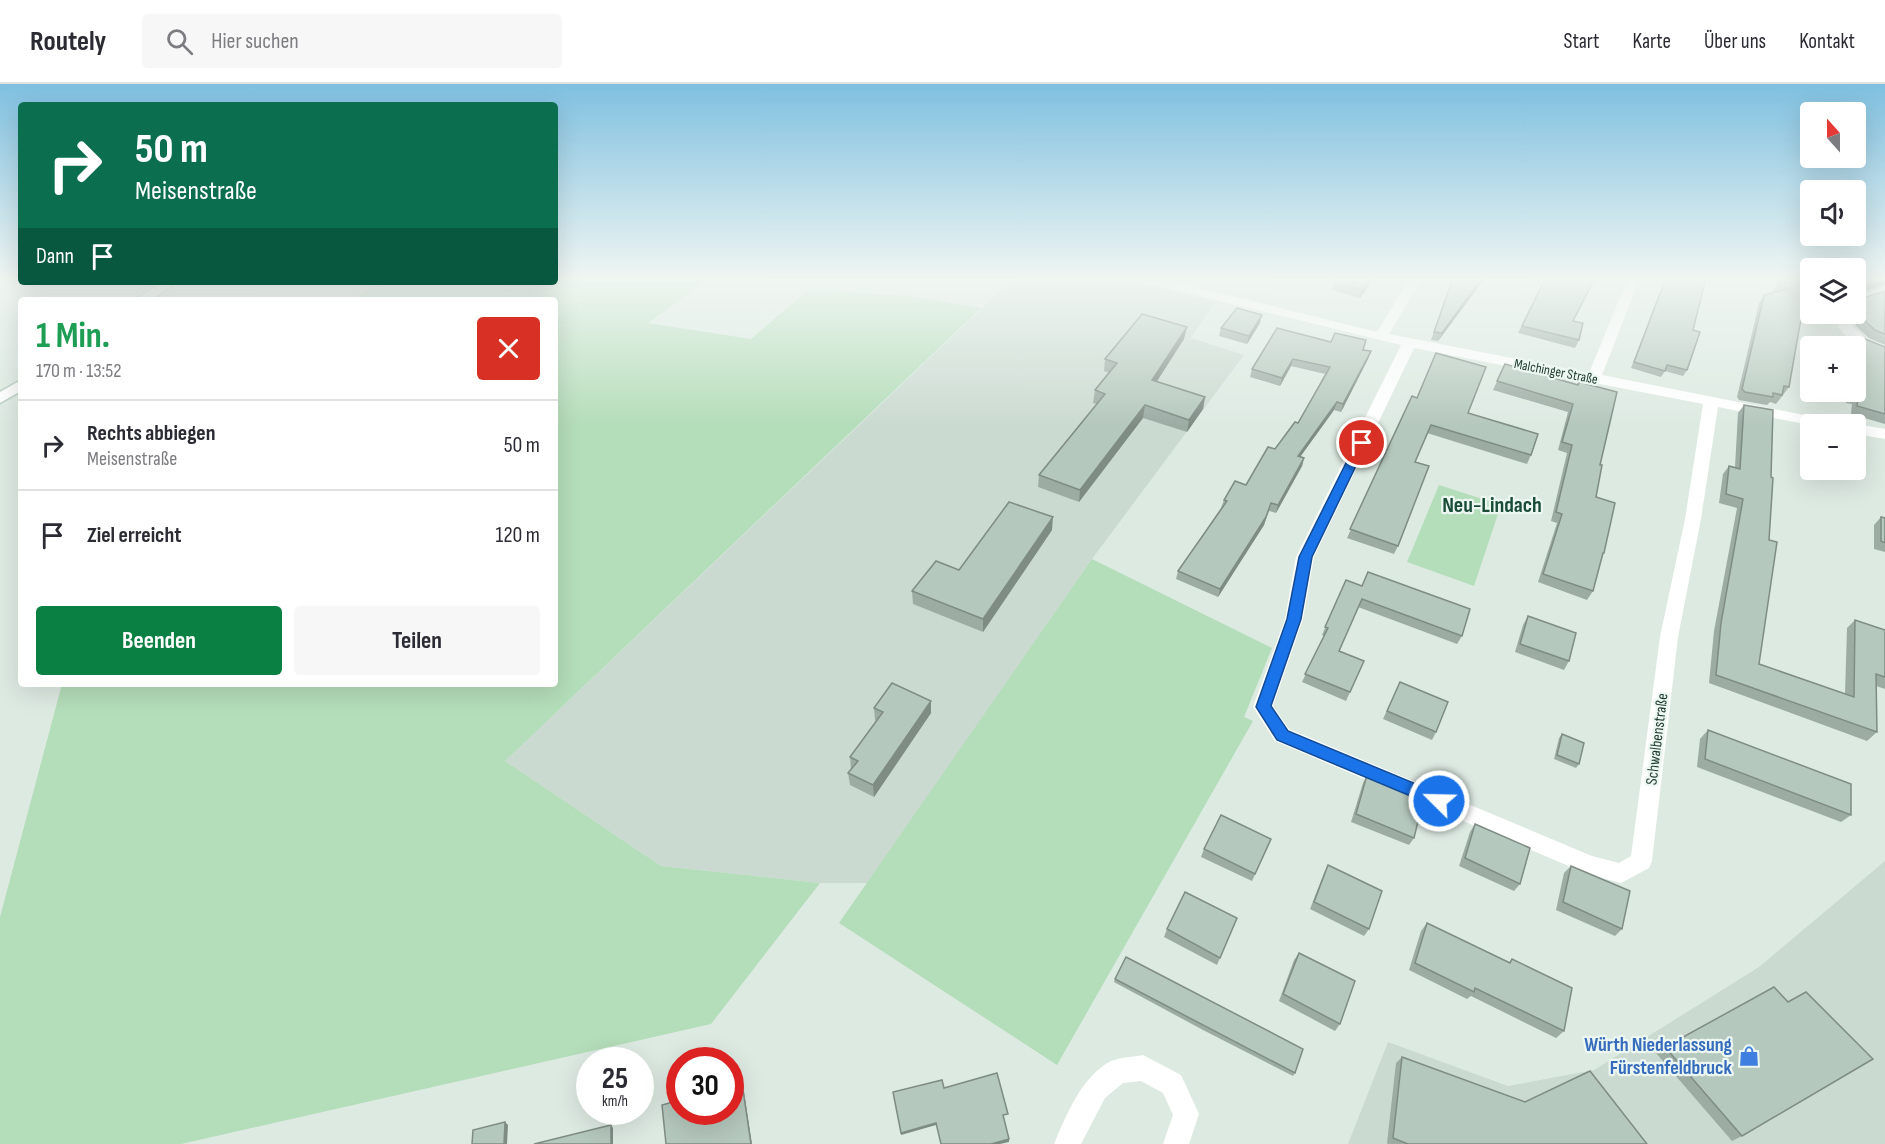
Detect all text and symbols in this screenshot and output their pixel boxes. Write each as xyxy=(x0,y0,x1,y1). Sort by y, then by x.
search box xyxy=(142,14,562,68)
text: Routely xyxy=(30,25,106,58)
icon: search xyxy=(163,25,196,58)
text: Hier suchen xyxy=(211,28,299,55)
text: Start xyxy=(1563,29,1600,54)
text: Karte xyxy=(1633,29,1671,54)
text: Über uns xyxy=(1704,29,1766,54)
text: Kontakt xyxy=(1799,29,1855,54)
north arrow xyxy=(1800,102,1866,168)
map controls xyxy=(1800,102,1866,480)
text: 50 m xyxy=(135,124,208,175)
icon: right xyxy=(36,126,114,204)
text: Meisenstraße xyxy=(135,175,257,207)
button: sound xyxy=(1800,180,1866,246)
icon: arrive xyxy=(86,240,119,273)
text: Dann xyxy=(36,243,74,270)
button: layers xyxy=(1800,258,1866,324)
text: 1 Min. xyxy=(36,315,110,358)
button: close xyxy=(477,317,540,380)
button: + xyxy=(1800,336,1866,402)
street label: Malchinger Straße xyxy=(1513,355,1599,388)
text: 170 m · 13:52 xyxy=(36,359,122,383)
button: − xyxy=(1800,414,1866,480)
pin xyxy=(1336,417,1387,468)
text: Rechts abbiegen xyxy=(87,420,216,447)
icon: arrive xyxy=(1345,426,1378,459)
icon: right xyxy=(36,429,69,462)
text: 50 m xyxy=(504,432,540,459)
text: Meisenstraße xyxy=(87,447,177,471)
district label: Neu-Lindach xyxy=(1442,492,1542,519)
icon: arrive xyxy=(36,519,69,552)
text: Ziel erreicht xyxy=(87,522,182,549)
text: 120 m xyxy=(496,522,540,549)
button: Beenden xyxy=(36,606,282,675)
button: Teilen xyxy=(294,606,540,675)
street label: Schwalbenstraße xyxy=(1642,692,1673,786)
position arrow xyxy=(1407,769,1471,833)
place label: Würth Niederlassung Fürstenfeldbruck xyxy=(1584,1033,1733,1080)
shop icon: Würth Niederlassung Fürstenfeldbruck xyxy=(1737,1044,1761,1068)
speed limit sign: 30 xyxy=(666,1047,744,1125)
text: 25 xyxy=(602,1061,628,1097)
text: km/h xyxy=(602,1092,628,1111)

